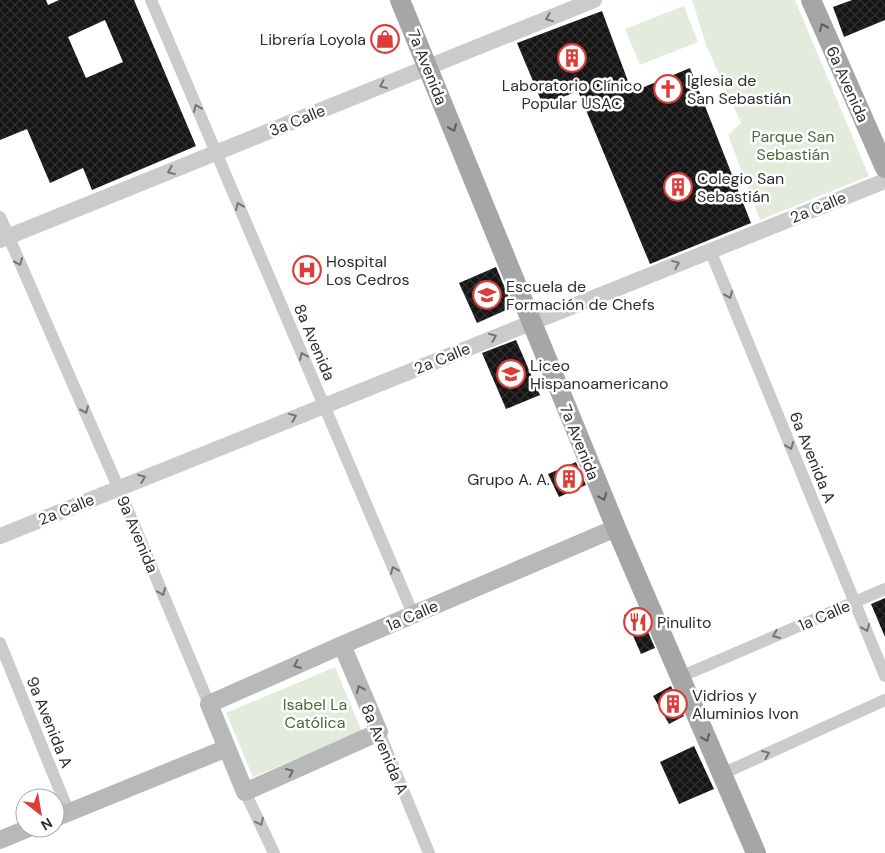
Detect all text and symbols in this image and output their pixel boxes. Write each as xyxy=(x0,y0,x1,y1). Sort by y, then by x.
one-way arrow xyxy=(545,12,554,22)
one-way arrow xyxy=(819,23,829,32)
shop icon: Librería Loyola xyxy=(370,24,400,54)
street label: 7a Avenida xyxy=(403,26,452,108)
place label: Librería Loyola xyxy=(260,29,366,50)
building icon: Laboratorio Clínico Popular USAC xyxy=(557,43,587,73)
street label: 6a Avenida xyxy=(821,43,874,126)
place label: Iglesia de San Sebastián xyxy=(687,70,791,109)
church icon: Iglesia de San Sebastián xyxy=(653,74,683,104)
place label: Laboratorio Clínico Popular USAC xyxy=(502,75,642,114)
one-way arrow xyxy=(379,79,388,89)
street label: 3a Calle xyxy=(266,100,328,141)
one-way arrow xyxy=(193,104,203,113)
one-way arrow xyxy=(447,123,457,132)
park label: Parque San Sebastián xyxy=(752,126,834,165)
one-way arrow xyxy=(167,164,176,175)
place label: Colegio San Sebastián xyxy=(697,168,784,207)
building icon: Colegio San Sebastián xyxy=(663,172,693,202)
street label: 2a Calle xyxy=(787,187,849,228)
one-way arrow xyxy=(234,202,245,211)
place label: Hospital Los Cedros xyxy=(326,251,410,290)
hospital icon: Hospital Los Cedros xyxy=(292,255,322,285)
one-way arrow xyxy=(13,257,24,266)
one-way arrow xyxy=(671,260,680,270)
place label: Escuela de Formación de Chefs xyxy=(506,276,655,315)
school or university icon: Escuela de Formación de Chefs xyxy=(472,280,502,310)
one-way arrow xyxy=(723,291,733,299)
street label: 8a Avenida xyxy=(289,301,340,384)
one-way arrow xyxy=(488,333,497,344)
street label: 2a Calle xyxy=(411,338,473,379)
one-way arrow xyxy=(299,352,309,360)
place label: Liceo Hispanoamericano xyxy=(530,355,669,394)
school or university icon: Liceo Hispanoamericano xyxy=(496,359,526,389)
street label: 7a Avenida xyxy=(555,401,604,483)
one-way arrow xyxy=(78,405,89,414)
street label: 6a Avenida A xyxy=(785,408,841,506)
one-way arrow xyxy=(288,413,297,424)
one-way arrow xyxy=(784,441,795,450)
building icon: Grupo A. A. xyxy=(554,464,584,494)
place label: Grupo A. A. xyxy=(467,469,550,490)
one-way arrow xyxy=(137,474,146,484)
street label: 2a Calle xyxy=(35,489,97,530)
street label: 9a Avenida xyxy=(112,492,163,576)
one-way arrow xyxy=(596,492,607,501)
one-way arrow xyxy=(390,566,400,574)
one-way arrow xyxy=(156,587,167,596)
street label: 1a Calle xyxy=(383,595,441,636)
street label: 1a Calle xyxy=(795,595,853,636)
restaurant icon: Pinulito xyxy=(623,607,653,637)
place label: Pinulito xyxy=(657,612,711,633)
one-way arrow xyxy=(860,624,870,632)
one-way arrow xyxy=(772,629,781,640)
one-way arrow xyxy=(293,658,302,669)
street label: 9a Avenida A xyxy=(22,673,78,771)
one-way arrow xyxy=(356,685,366,693)
place label: Vidrios y Aluminios Ivon xyxy=(692,685,799,724)
building icon: Vidrios y Aluminios Ivon xyxy=(658,689,688,719)
park label: Isabel La Católica xyxy=(283,694,347,733)
street label: 8a Avenida A xyxy=(356,701,413,798)
one-way arrow xyxy=(700,733,711,742)
one-way arrow xyxy=(761,749,770,760)
one-way arrow xyxy=(285,768,294,778)
north arrow xyxy=(15,788,65,838)
text: N xyxy=(38,814,56,834)
one-way arrow xyxy=(253,817,263,826)

